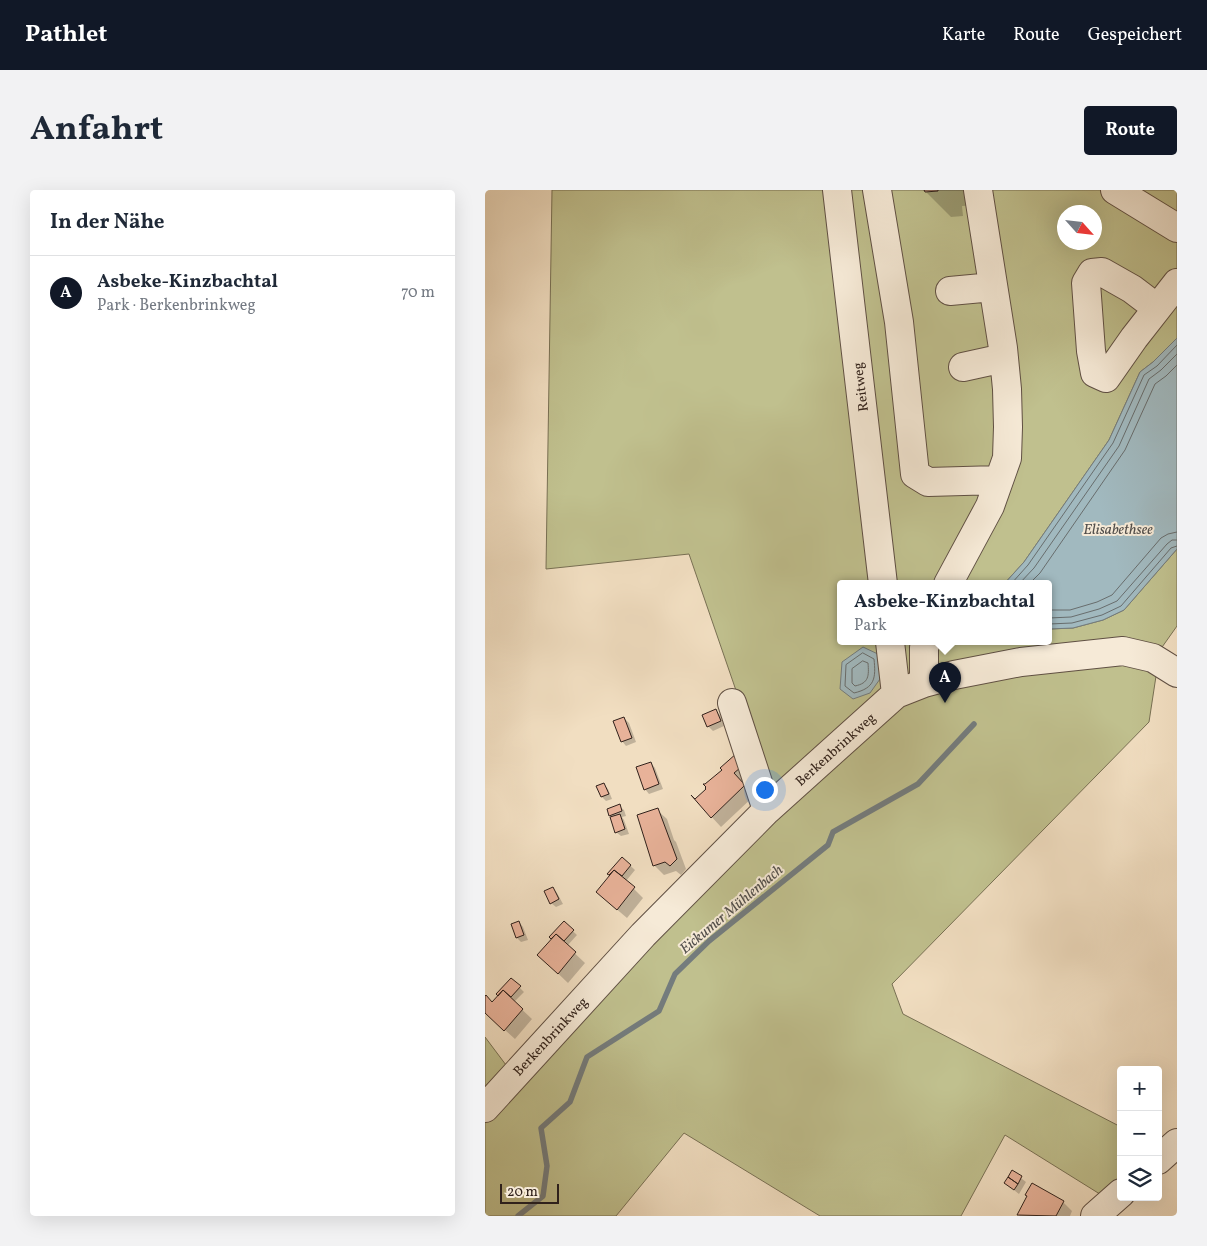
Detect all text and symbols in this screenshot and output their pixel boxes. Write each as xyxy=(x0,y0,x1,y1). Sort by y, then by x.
text: Pathlet xyxy=(25,18,107,52)
text: Karte xyxy=(942,23,985,48)
text: Route xyxy=(1013,23,1060,48)
text: Gespeichert xyxy=(1088,23,1182,48)
text: Anfahrt xyxy=(30,106,163,154)
button: Route xyxy=(1084,106,1177,155)
north arrow xyxy=(1057,205,1102,250)
text: In der Nähe xyxy=(50,208,165,237)
text: Asbeke-Kinzbachtal xyxy=(97,269,278,295)
text: A xyxy=(60,282,72,304)
text: 70 m xyxy=(401,282,435,304)
text: Park · Berkenbrinkweg xyxy=(97,295,256,317)
street label: Reitweg xyxy=(849,361,874,413)
water label: Elisabethsee xyxy=(1083,520,1153,541)
popup xyxy=(837,580,1052,645)
text: Asbeke-Kinzbachtal xyxy=(854,589,1035,615)
text: Park xyxy=(854,615,887,637)
pin: A xyxy=(929,662,961,703)
street label: Berkenbrinkweg xyxy=(792,709,880,791)
your location xyxy=(752,777,778,803)
water label: Eickumer Mühlenbach xyxy=(676,861,788,960)
street label: Berkenbrinkweg xyxy=(509,993,593,1081)
map controls xyxy=(1117,1066,1162,1201)
button: + xyxy=(1117,1066,1162,1111)
button: − xyxy=(1117,1111,1162,1156)
button: layers xyxy=(1117,1156,1162,1201)
scale bar xyxy=(500,1181,559,1204)
text: 20 m xyxy=(507,1183,538,1202)

